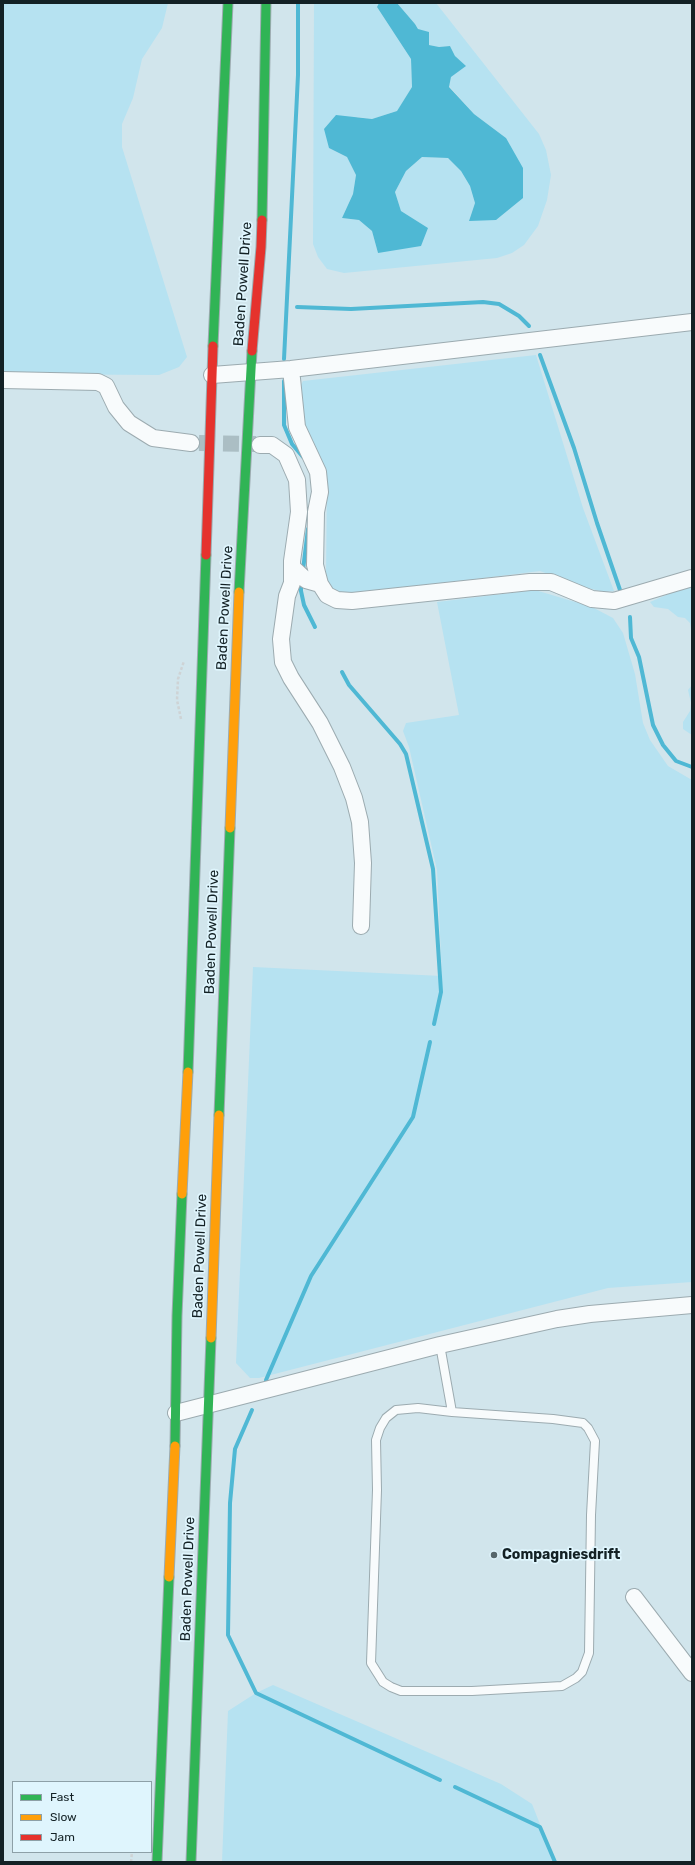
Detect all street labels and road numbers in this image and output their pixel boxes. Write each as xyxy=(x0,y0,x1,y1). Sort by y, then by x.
street label: Baden Powell Drive xyxy=(230,221,256,347)
street label: Baden Powell Drive xyxy=(213,545,237,671)
street label: Baden Powell Drive xyxy=(201,869,223,995)
street label: Baden Powell Drive xyxy=(189,1193,211,1319)
street label: Baden Powell Drive xyxy=(177,1516,199,1642)

